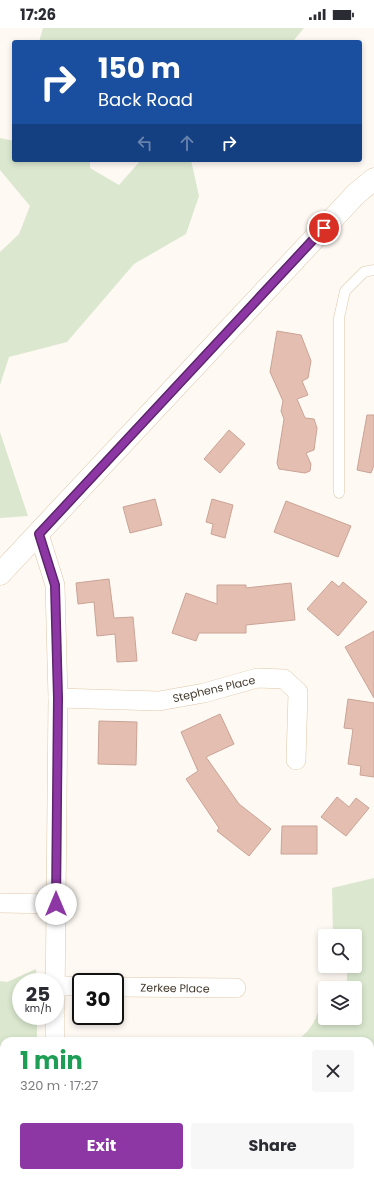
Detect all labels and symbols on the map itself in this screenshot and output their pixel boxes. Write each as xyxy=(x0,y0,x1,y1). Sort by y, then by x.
pin xyxy=(307,211,341,245)
street label: Stephens Place xyxy=(171,672,257,706)
position arrow xyxy=(35,883,77,925)
speed limit sign: 30 xyxy=(72,973,124,1025)
street label: Zerkee Place xyxy=(140,979,210,997)

